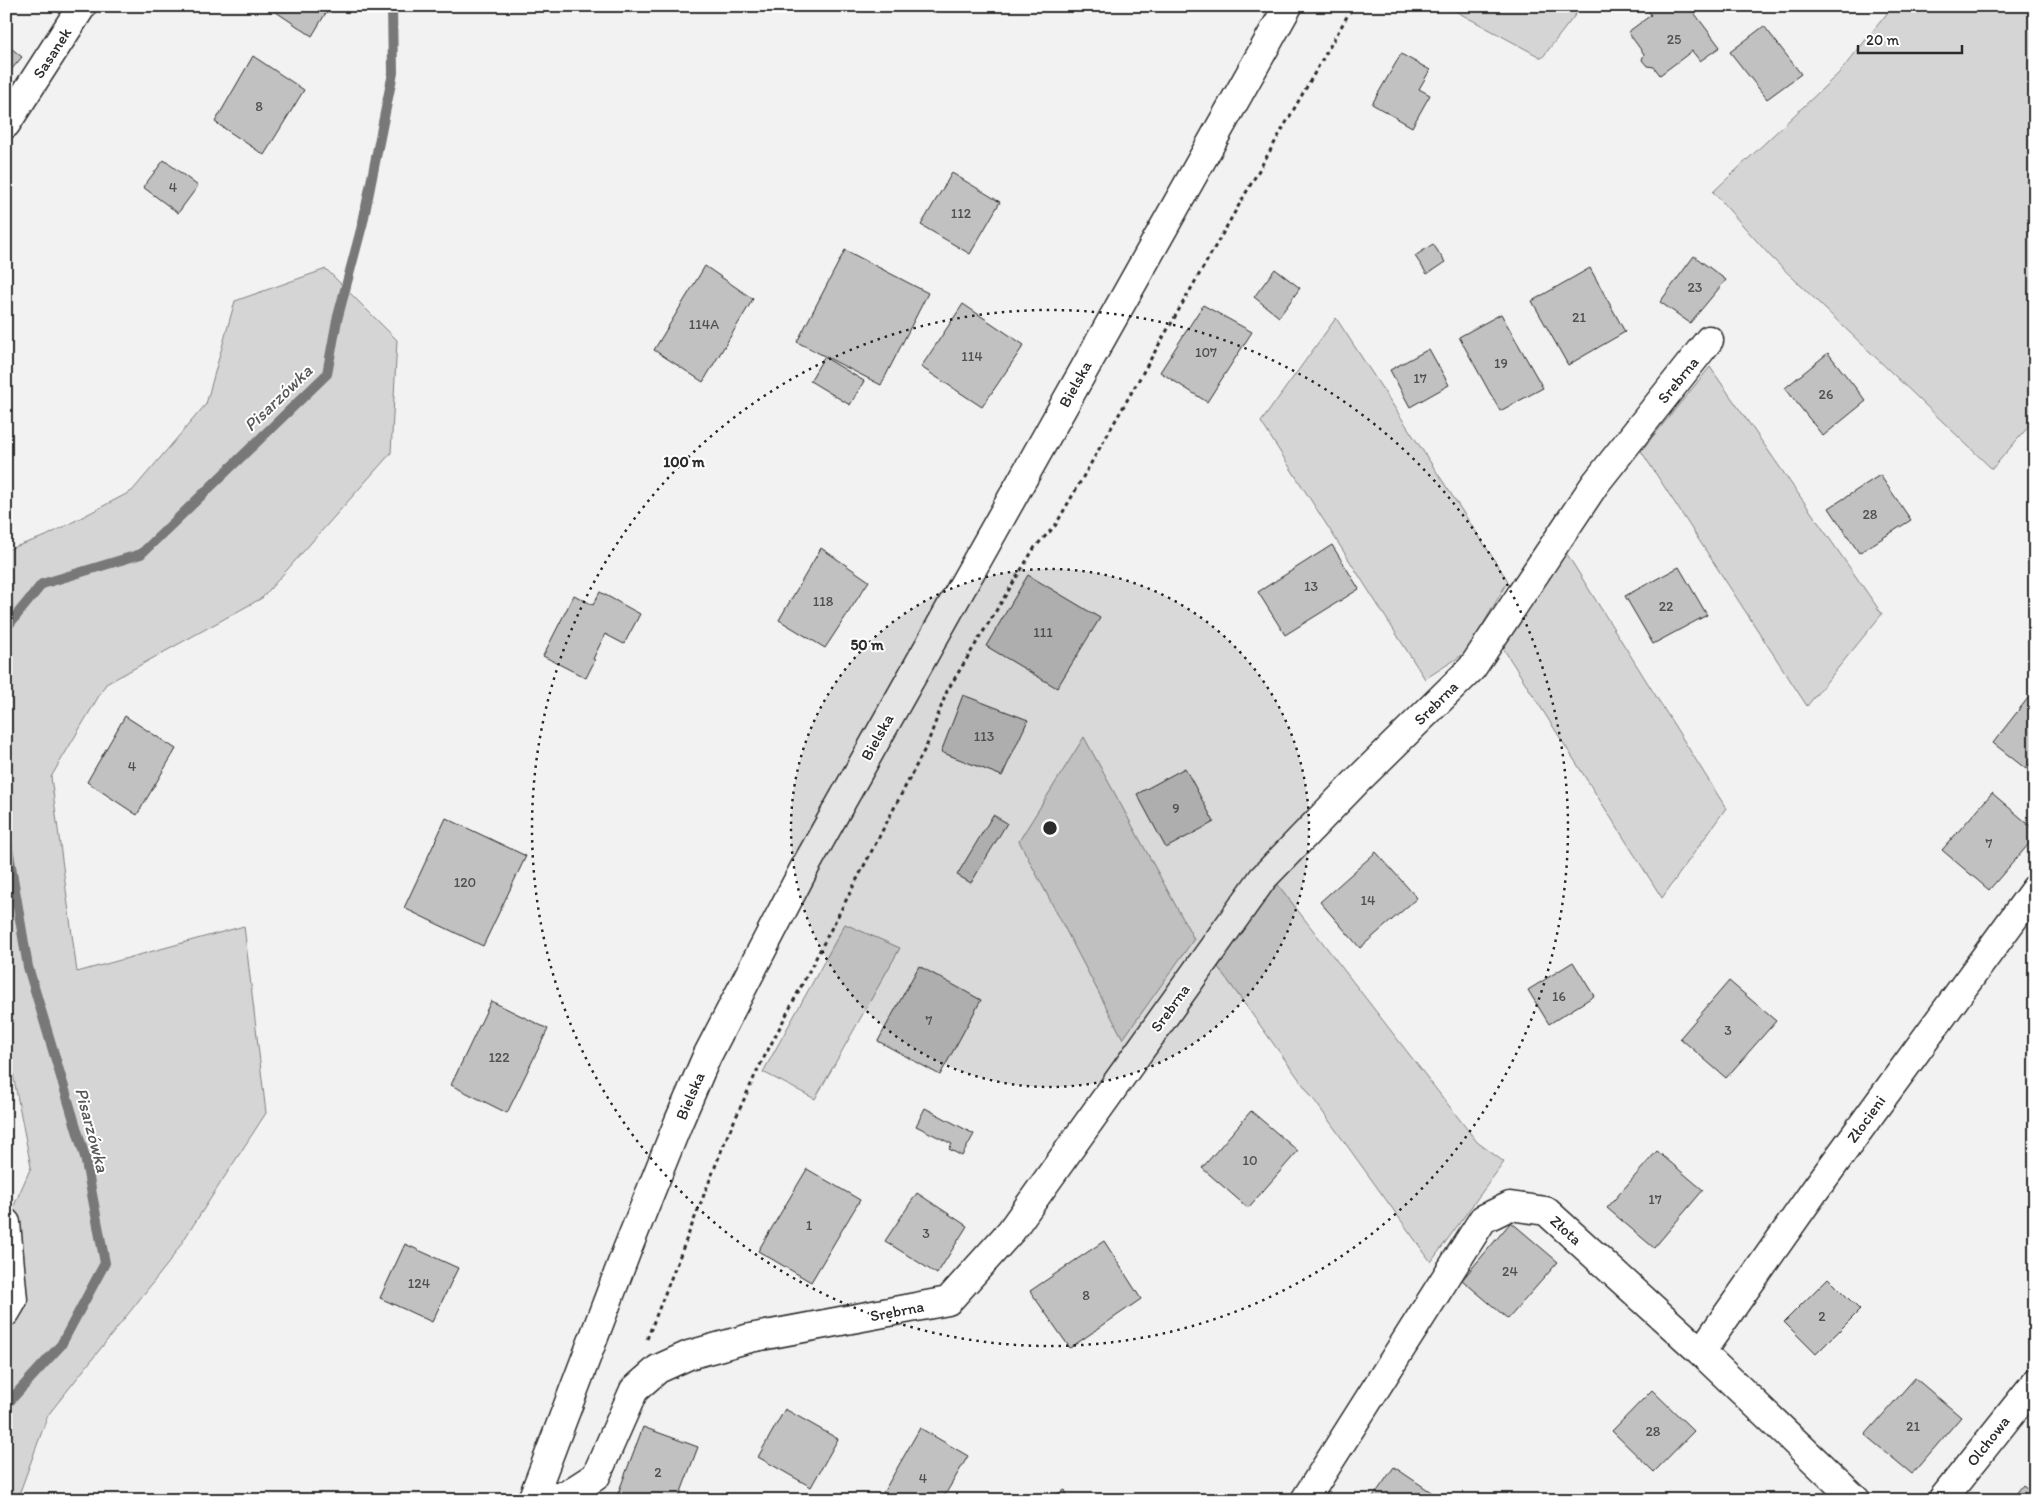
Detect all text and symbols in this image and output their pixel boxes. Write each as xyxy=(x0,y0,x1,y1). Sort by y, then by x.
scale bar xyxy=(1858,22,1962,54)
street label: Sasanek xyxy=(29,23,76,82)
house number: 25 xyxy=(1667,31,1681,48)
text: 20 m xyxy=(1866,31,1900,49)
house number: 8 xyxy=(255,98,263,115)
house number: 4 xyxy=(169,179,178,196)
house number: 112 xyxy=(951,205,972,222)
house number: 23 xyxy=(1688,279,1703,296)
house number: 21 xyxy=(1572,309,1586,326)
house number: 114A xyxy=(689,316,719,333)
house number: 107 xyxy=(1195,344,1217,361)
house number: 114 xyxy=(961,348,983,365)
street label: Srebrna xyxy=(1653,353,1703,407)
house number: 19 xyxy=(1494,355,1508,372)
street label: Bielska xyxy=(1055,357,1096,411)
water label: Pisarzówka xyxy=(239,359,317,436)
house number: 17 xyxy=(1413,370,1427,387)
house number: 26 xyxy=(1819,386,1833,403)
text: 100 m xyxy=(663,453,705,471)
house number: 28 xyxy=(1862,506,1878,523)
house number: 13 xyxy=(1304,578,1318,595)
house number: 118 xyxy=(813,593,834,610)
house number: 22 xyxy=(1659,598,1674,615)
house number: 111 xyxy=(1033,624,1053,641)
text: 50 m xyxy=(850,636,884,654)
street label: Srebrna xyxy=(1410,677,1462,729)
street label: Bielska xyxy=(857,710,898,764)
house number: 113 xyxy=(974,728,995,745)
house number: 4 xyxy=(128,758,137,775)
house number: 9 xyxy=(1172,800,1180,817)
centre of rings xyxy=(1041,819,1059,837)
house number: 7 xyxy=(1986,835,1993,852)
house number: 120 xyxy=(454,874,476,891)
house number: 14 xyxy=(1361,892,1376,909)
street label: Srebrna xyxy=(1146,980,1194,1036)
house number: 16 xyxy=(1552,988,1566,1005)
house number: 7 xyxy=(926,1012,933,1029)
house number: 3 xyxy=(1724,1022,1732,1039)
house number: 122 xyxy=(488,1049,510,1066)
street label: Bielska xyxy=(671,1069,709,1123)
water label: Pisarzówka xyxy=(70,1085,114,1175)
street label: Złocieni xyxy=(1842,1092,1890,1146)
house number: 10 xyxy=(1242,1152,1258,1169)
house number: 17 xyxy=(1648,1191,1662,1208)
street label: Złota xyxy=(1546,1211,1586,1249)
house number: 1 xyxy=(806,1217,813,1234)
house number: 3 xyxy=(922,1225,930,1242)
house number: 24 xyxy=(1502,1263,1518,1280)
house number: 124 xyxy=(408,1275,431,1292)
house number: 8 xyxy=(1082,1287,1090,1304)
street label: Srebrna xyxy=(868,1296,926,1326)
house number: 2 xyxy=(1818,1308,1826,1325)
street label: Olchowa xyxy=(1962,1412,2014,1470)
house number: 21 xyxy=(1906,1418,1920,1435)
house number: 28 xyxy=(1645,1423,1661,1440)
house number: 2 xyxy=(654,1464,662,1481)
house number: 4 xyxy=(919,1470,928,1487)

